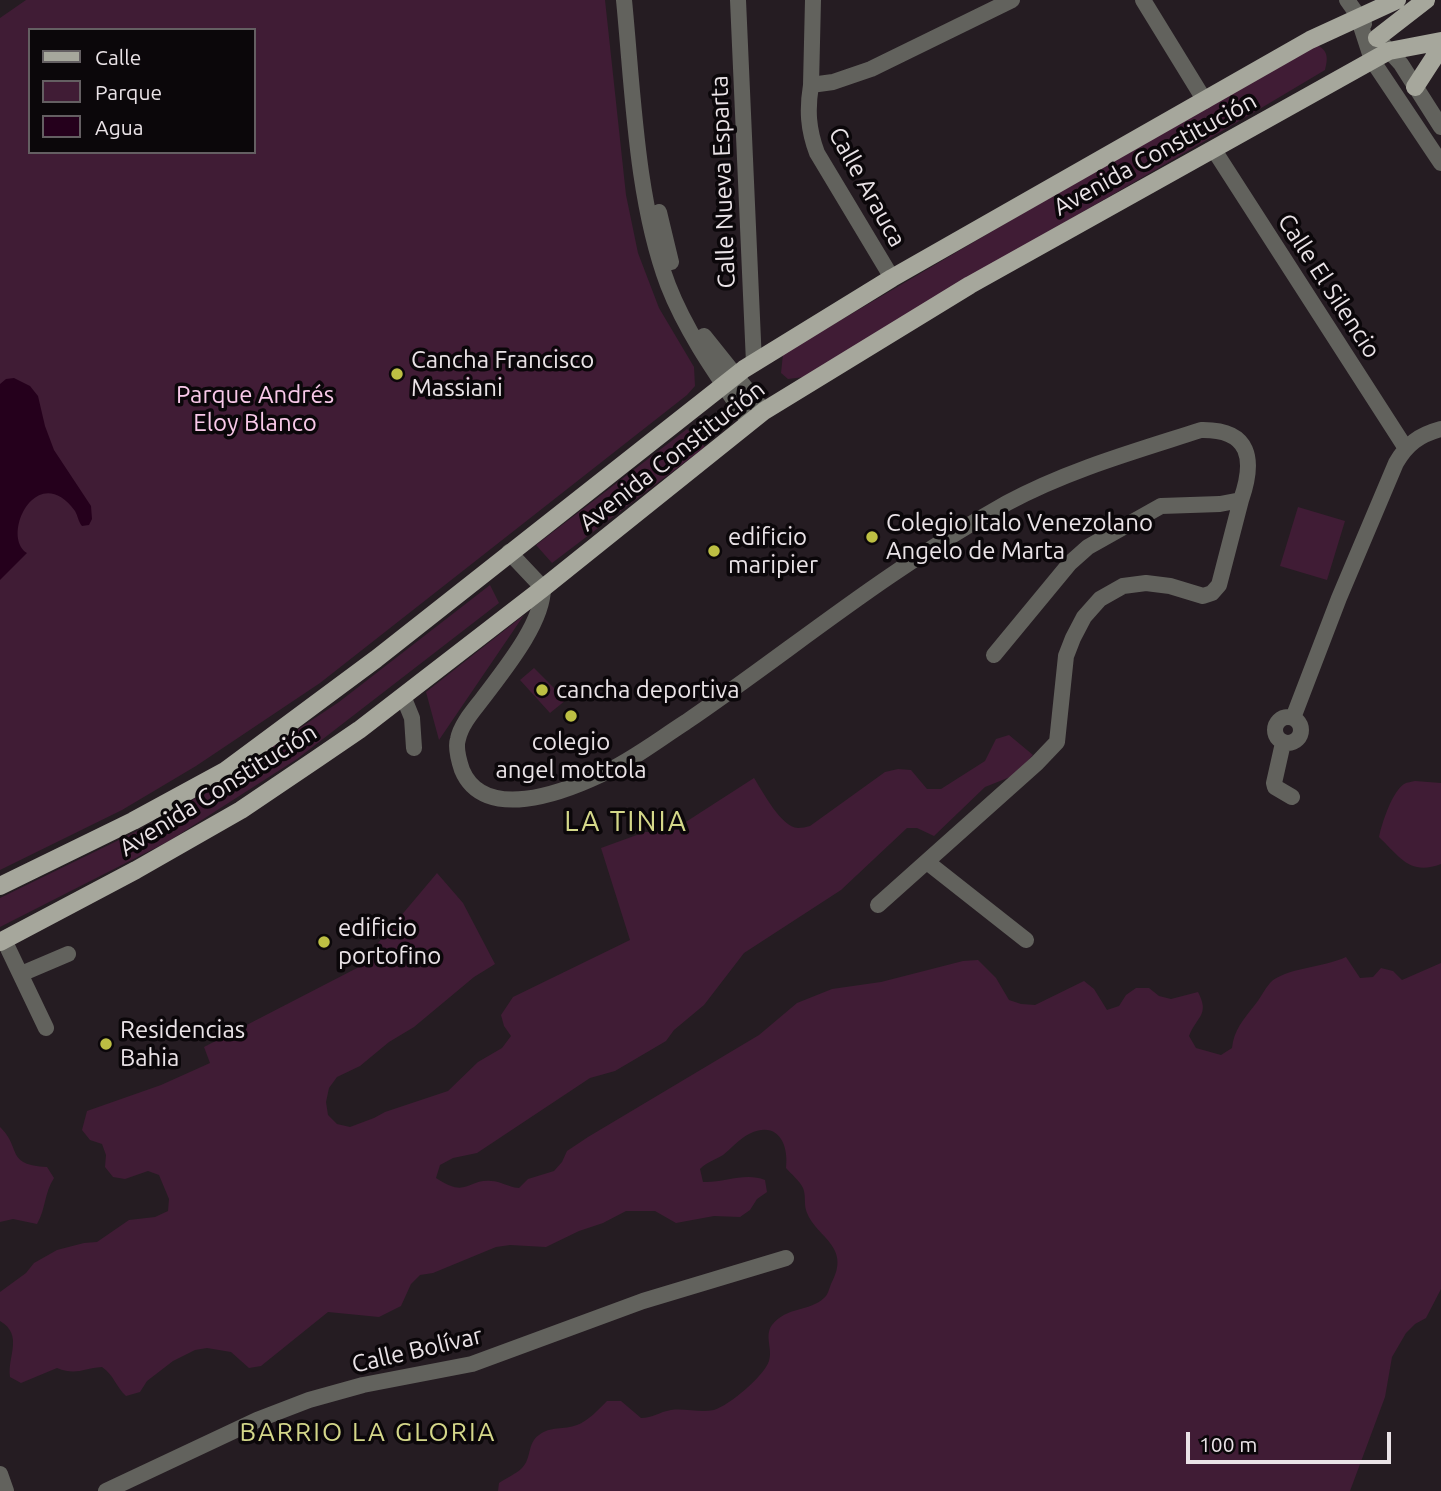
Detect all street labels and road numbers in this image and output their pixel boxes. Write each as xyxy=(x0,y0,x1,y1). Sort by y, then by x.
street label: Calle Nueva Esparta xyxy=(705,75,741,289)
street label: Avenida Constitución xyxy=(1048,86,1262,222)
street label: Calle Arauca xyxy=(822,122,912,252)
street label: Calle El Silencio xyxy=(1272,208,1386,364)
street label: Avenida Constitución xyxy=(573,375,771,537)
street label: Avenida Constitución xyxy=(114,717,322,863)
street label: Calle Bolívar xyxy=(349,1321,485,1379)

